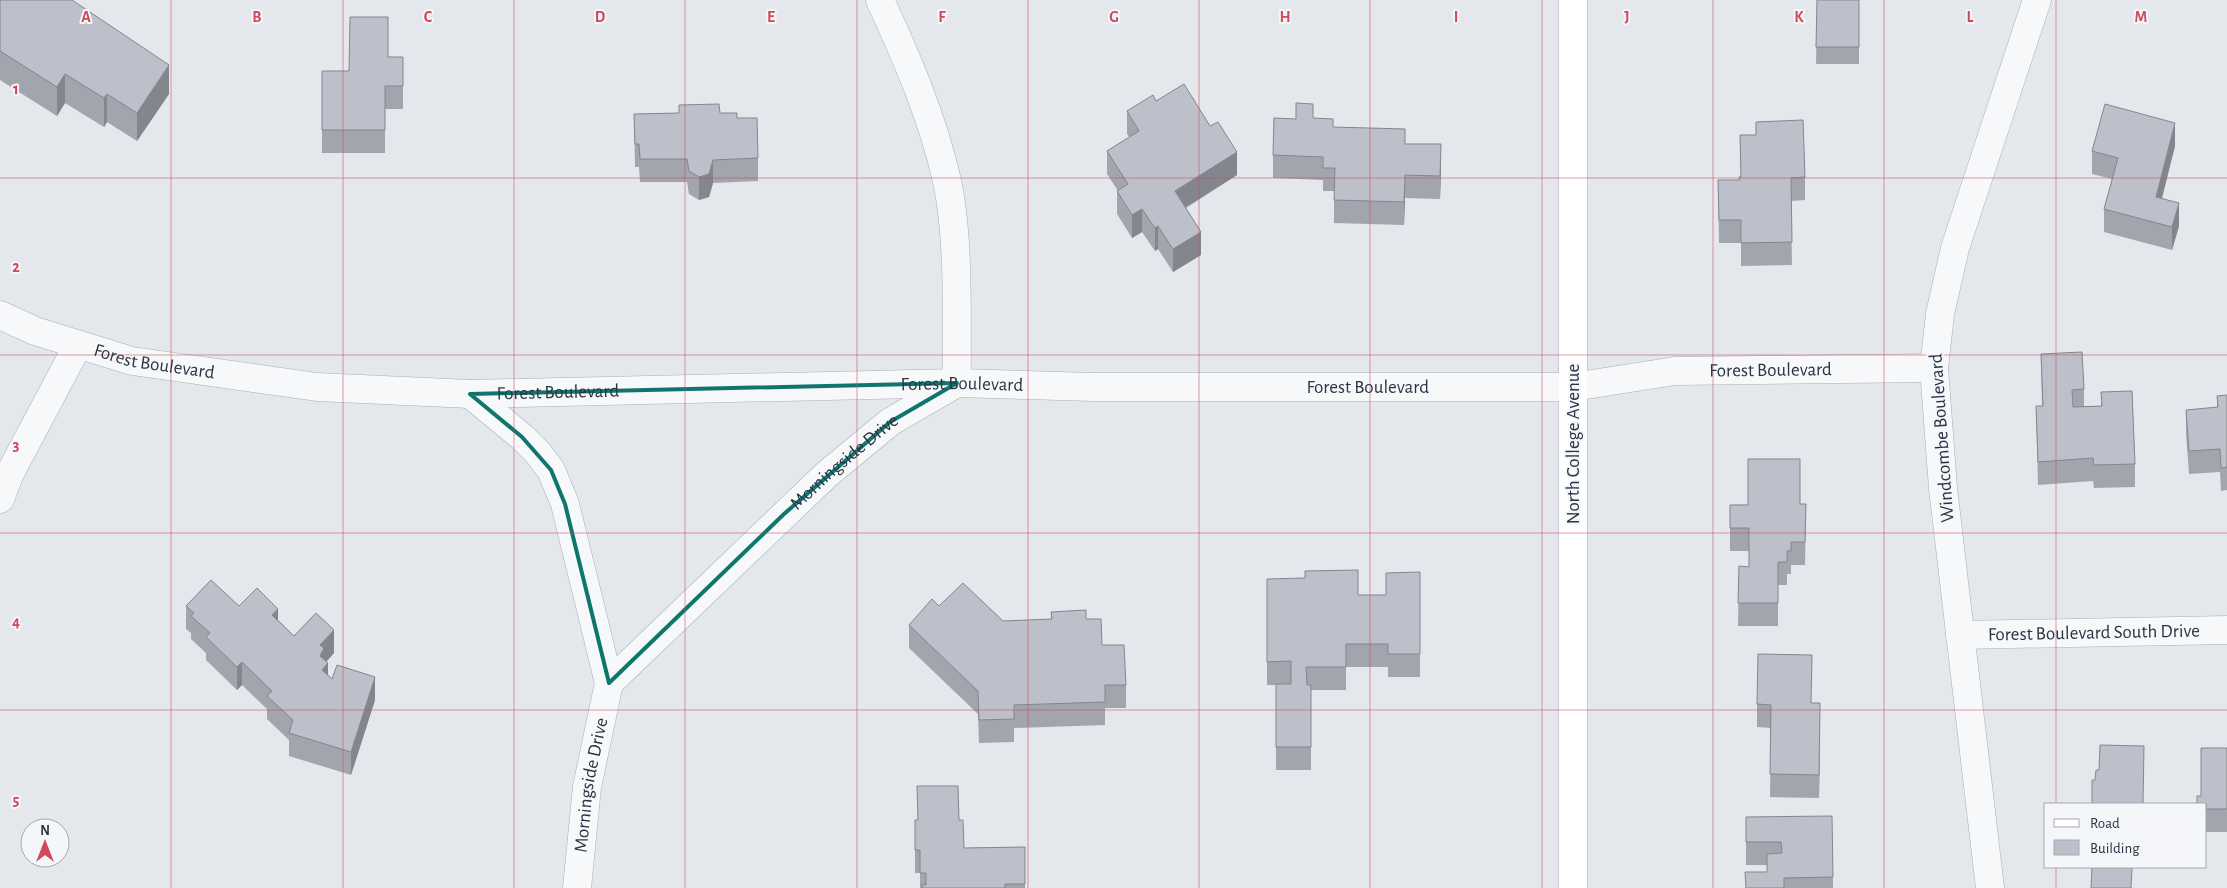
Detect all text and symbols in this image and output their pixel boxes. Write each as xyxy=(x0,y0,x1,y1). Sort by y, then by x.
text: A xyxy=(81,9,91,25)
text: B xyxy=(252,9,262,25)
text: C xyxy=(424,9,433,25)
text: D xyxy=(595,9,606,25)
text: E xyxy=(767,9,775,25)
text: F xyxy=(938,9,946,25)
text: G xyxy=(1109,9,1119,25)
text: H xyxy=(1279,9,1291,25)
text: I xyxy=(1454,9,1458,25)
text: J xyxy=(1624,9,1630,25)
text: K xyxy=(1794,9,1804,25)
text: L xyxy=(1967,9,1974,25)
text: M xyxy=(2135,9,2147,25)
text: 1 xyxy=(13,81,19,97)
text: 2 xyxy=(12,259,20,275)
street label: Forest Boulevard xyxy=(92,340,216,382)
street label: Windcombe Boulevard xyxy=(1927,353,1957,523)
street label: Forest Boulevard xyxy=(1709,360,1832,380)
street label: North College Avenue xyxy=(1564,364,1583,524)
street label: Forest Boulevard xyxy=(900,373,1024,394)
street label: Forest Boulevard xyxy=(1306,378,1429,397)
street label: Forest Boulevard xyxy=(496,381,620,403)
street label: Morningside Drive xyxy=(787,410,901,513)
text: 3 xyxy=(13,437,20,453)
text: 4 xyxy=(12,614,20,630)
street label: Forest Boulevard South Drive xyxy=(1988,621,2200,644)
street label: Morningside Drive xyxy=(571,716,611,853)
text: 5 xyxy=(13,792,20,808)
legend xyxy=(2044,803,2207,868)
text: Road xyxy=(2090,816,2120,831)
north arrow xyxy=(20,818,70,868)
text: N xyxy=(40,824,50,838)
text: Building xyxy=(2090,841,2140,856)

